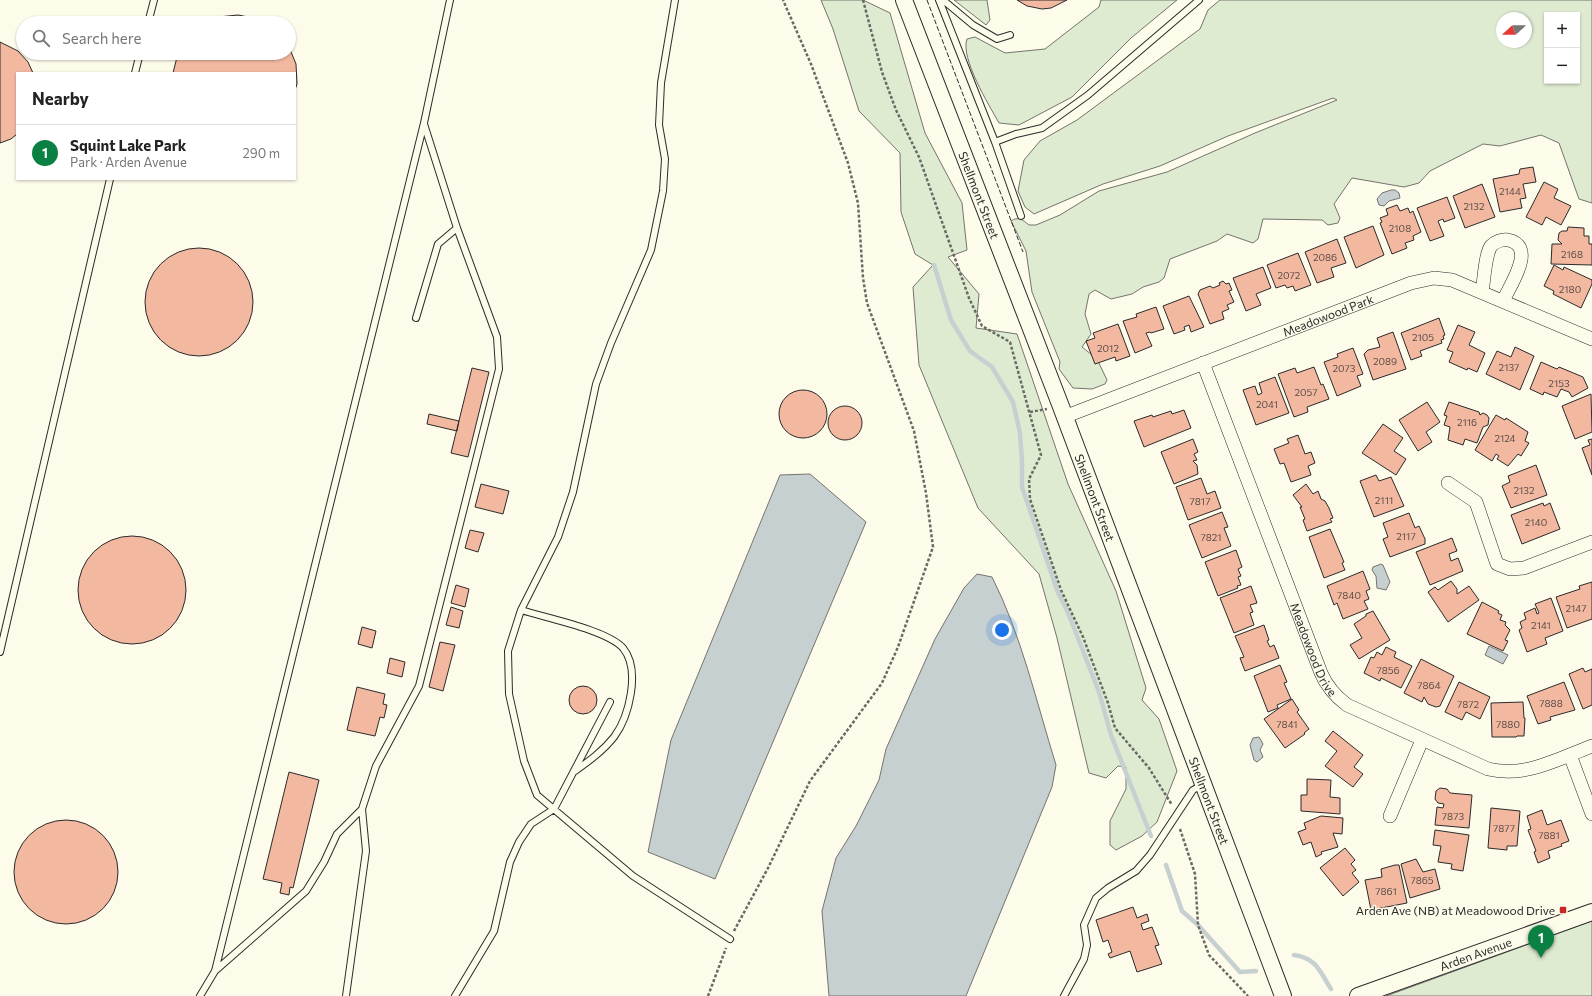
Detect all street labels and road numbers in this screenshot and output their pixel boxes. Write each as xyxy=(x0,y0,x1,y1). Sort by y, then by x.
street label: Shellmont Street xyxy=(956,149,1002,241)
street label: Meadowood Park xyxy=(1281,291,1376,339)
street label: Shellmont Street xyxy=(1072,452,1118,543)
street label: Meadowood Drive xyxy=(1288,601,1340,699)
street label: Shellmont Street xyxy=(1187,755,1232,846)
street label: Arden Avenue xyxy=(1438,934,1514,973)

